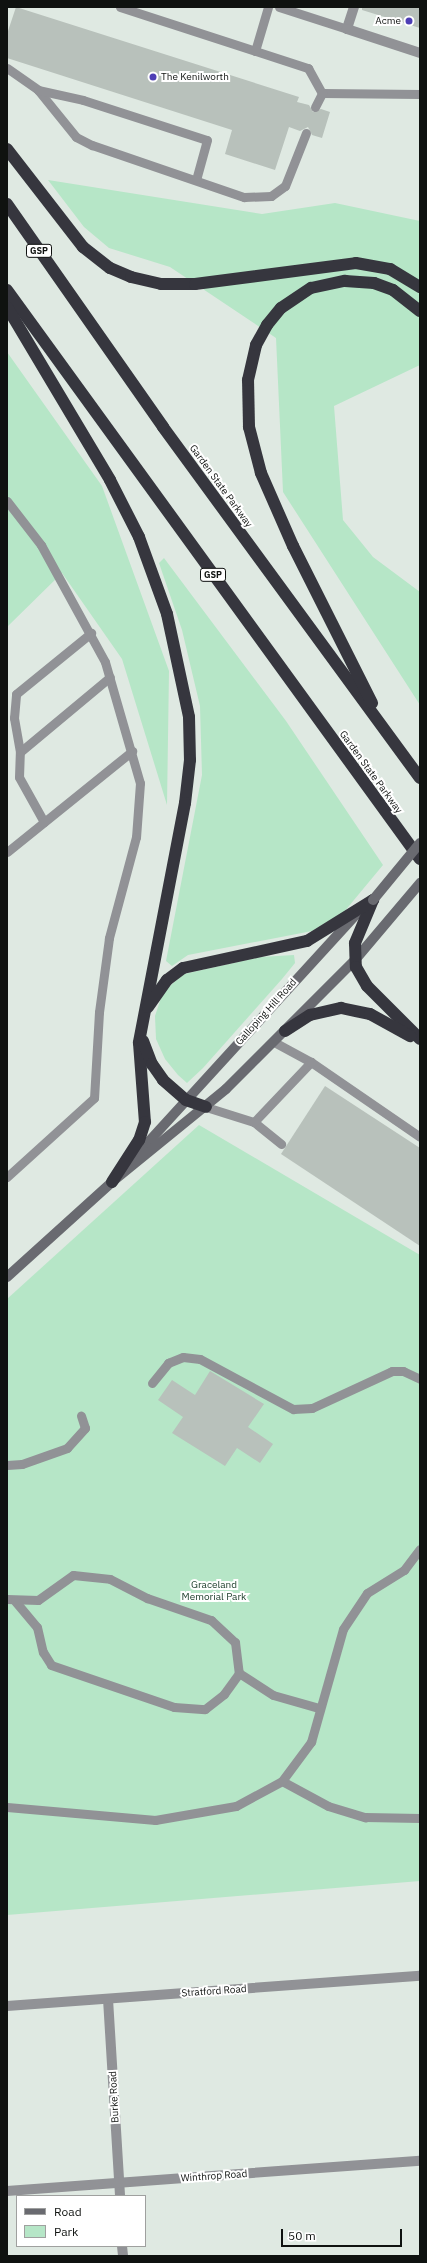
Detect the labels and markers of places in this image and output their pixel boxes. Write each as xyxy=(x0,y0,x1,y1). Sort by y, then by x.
place label: Acme xyxy=(375,15,401,27)
marker: Acme xyxy=(404,16,414,26)
place label: The Kenilworth xyxy=(161,71,229,83)
marker: The Kenilworth xyxy=(148,72,158,82)

